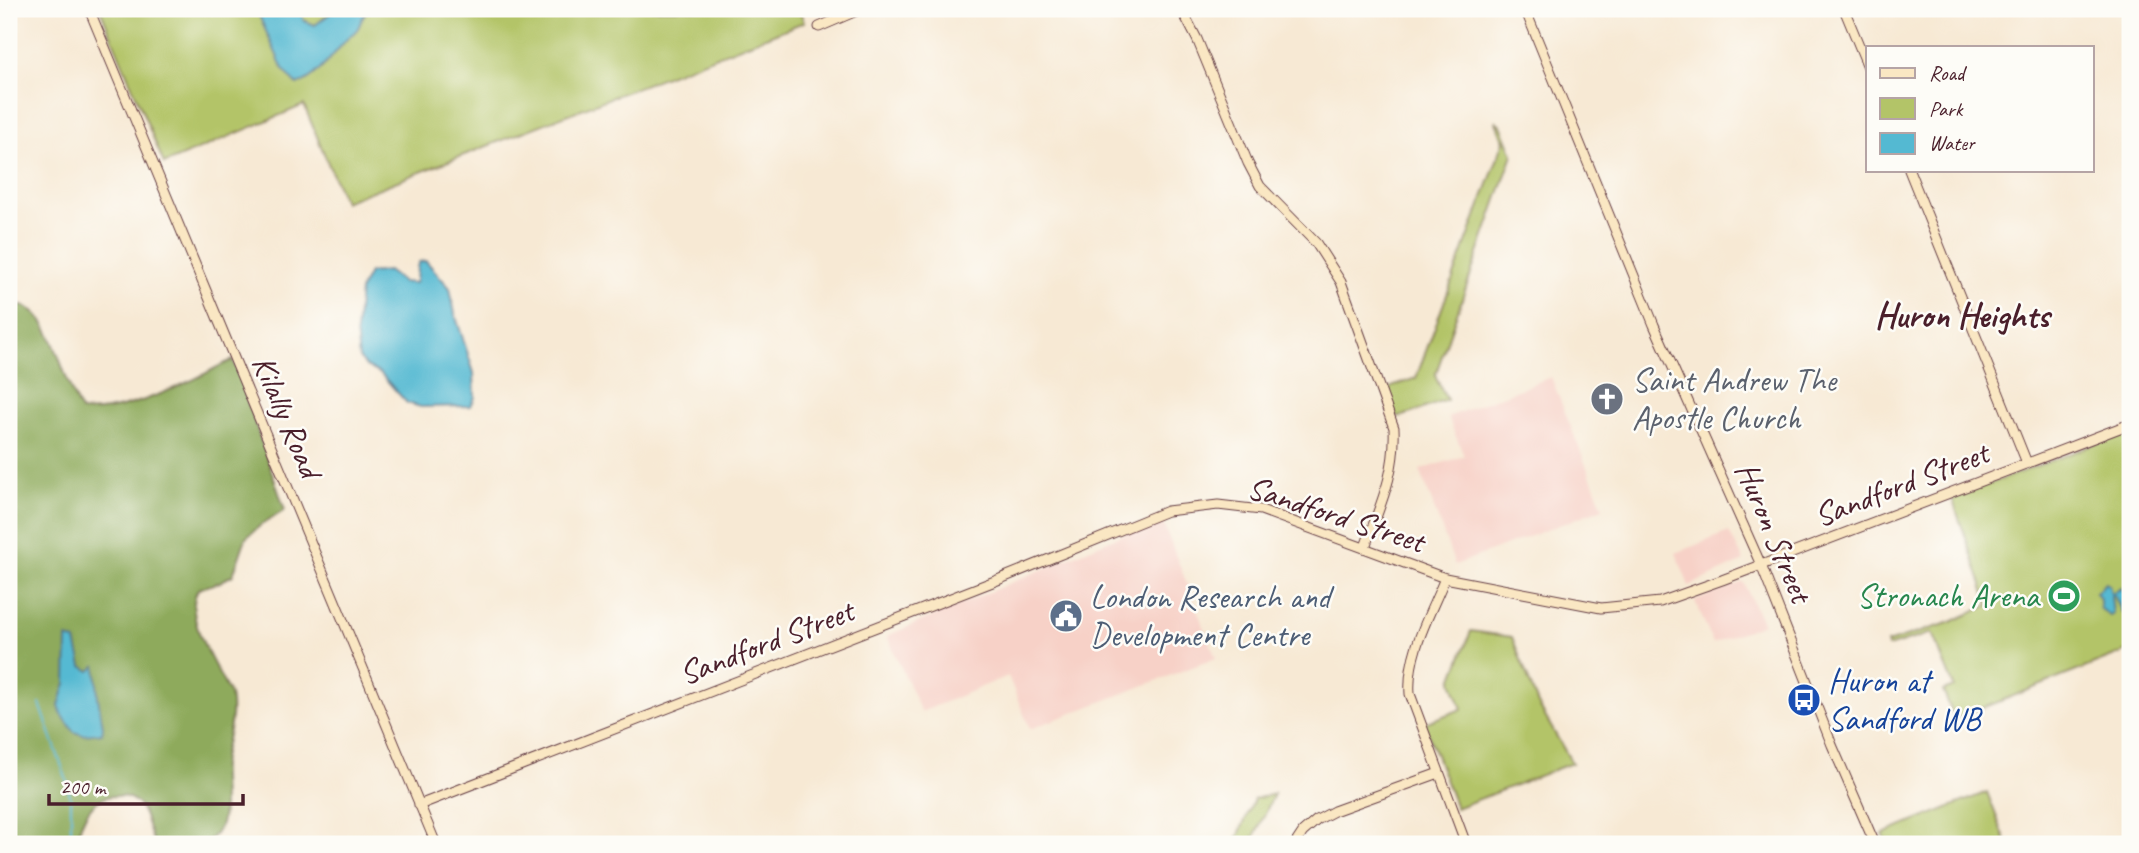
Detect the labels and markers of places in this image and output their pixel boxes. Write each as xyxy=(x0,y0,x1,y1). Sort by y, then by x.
place label: Saint Andrew The Apostle Church xyxy=(1632,359,1838,439)
church icon: Saint Andrew The Apostle Church xyxy=(1588,380,1626,418)
place label: Stronach Arena xyxy=(1857,575,2042,617)
place label: London Research and Development Centre xyxy=(1090,576,1335,656)
sports icon: Stronach Arena xyxy=(2045,577,2083,615)
public building icon: London Research and Development Centre xyxy=(1047,597,1085,635)
place label: Huron at Sandford WB xyxy=(1828,660,1983,740)
bus stop icon: Huron at Sandford WB xyxy=(1785,681,1823,719)

